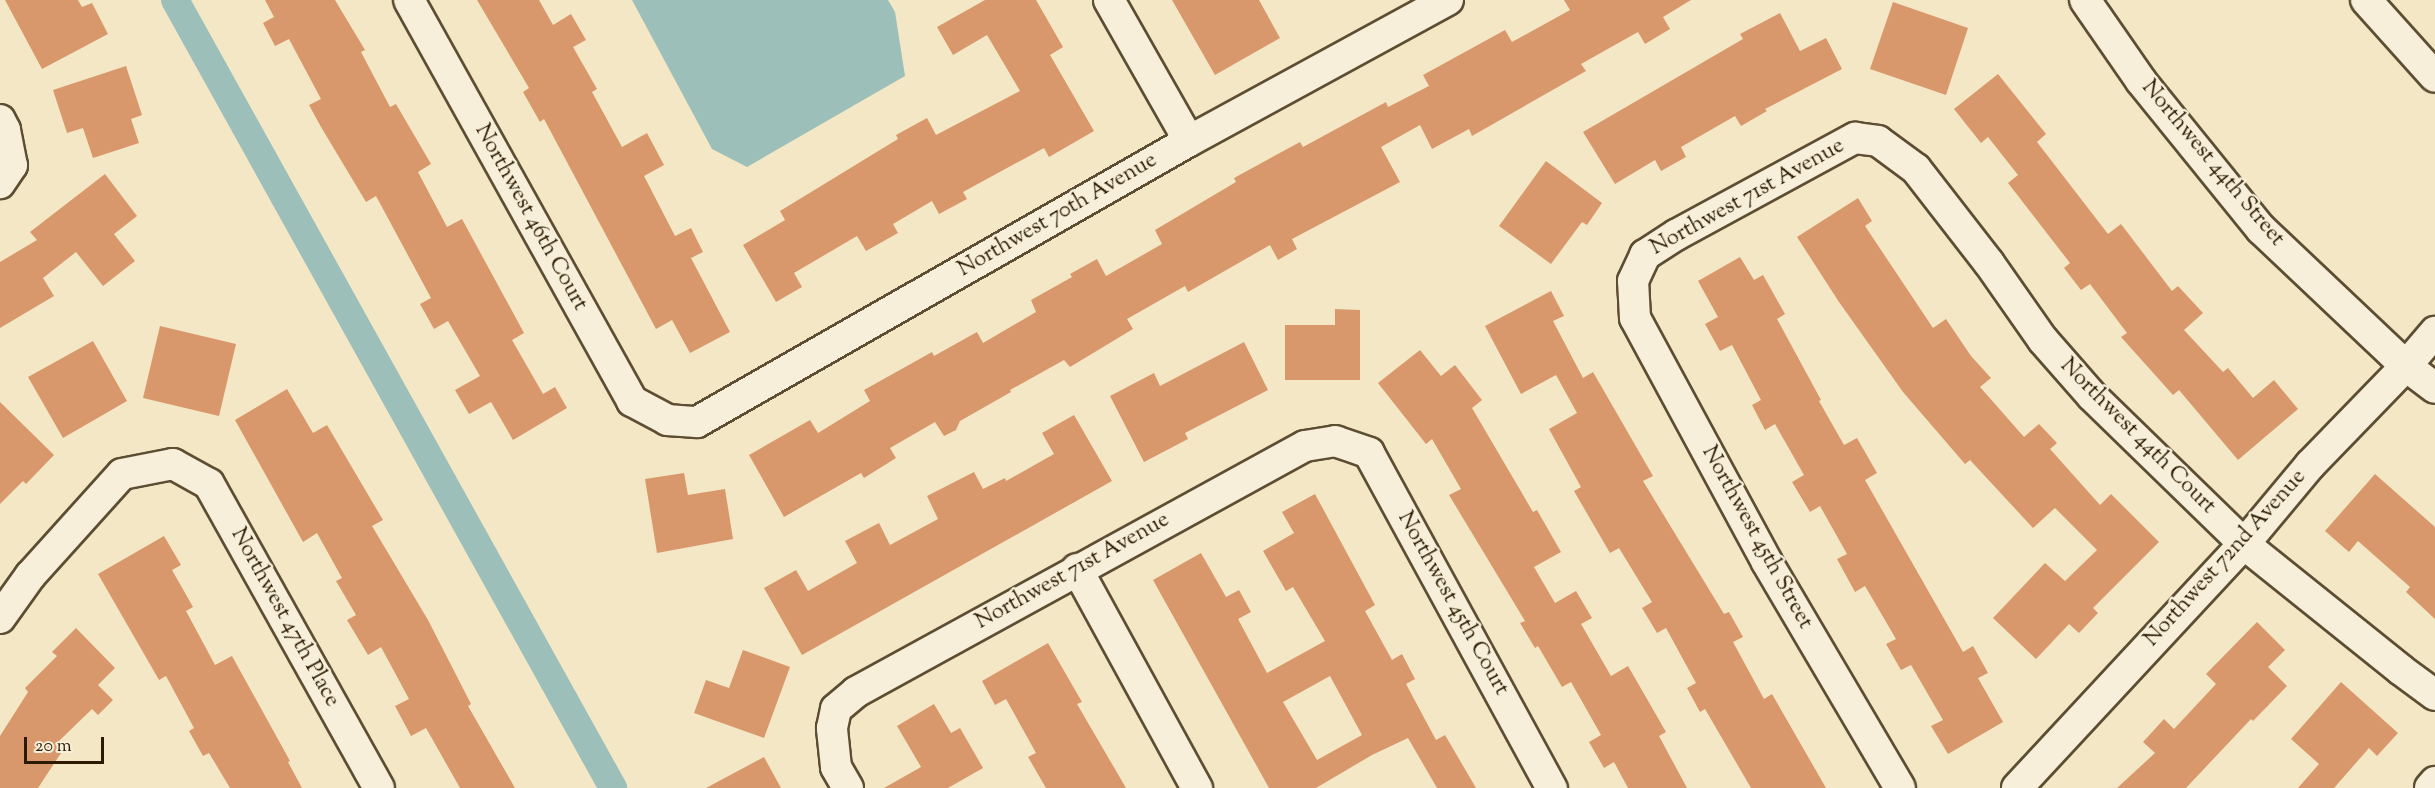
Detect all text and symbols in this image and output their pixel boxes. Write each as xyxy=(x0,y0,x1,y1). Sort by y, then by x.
street label: Northwest 44th Street xyxy=(2135,76,2289,252)
street label: Northwest 46th Court xyxy=(468,120,592,316)
street label: Northwest 71st Avenue xyxy=(1646,134,1850,262)
street label: Northwest 70th Avenue xyxy=(954,148,1162,284)
street label: Northwest 44th Court xyxy=(2054,354,2220,520)
street label: Northwest 45th Street xyxy=(1695,442,1817,634)
street label: Northwest 72nd Avenue xyxy=(2140,465,2312,653)
street label: Northwest 71st Avenue xyxy=(971,508,1175,636)
street label: Northwest 45th Court xyxy=(1391,508,1513,700)
street label: Northwest 47th Place xyxy=(224,524,344,712)
scale bar xyxy=(27,725,106,763)
text: 20 m xyxy=(35,734,72,760)

